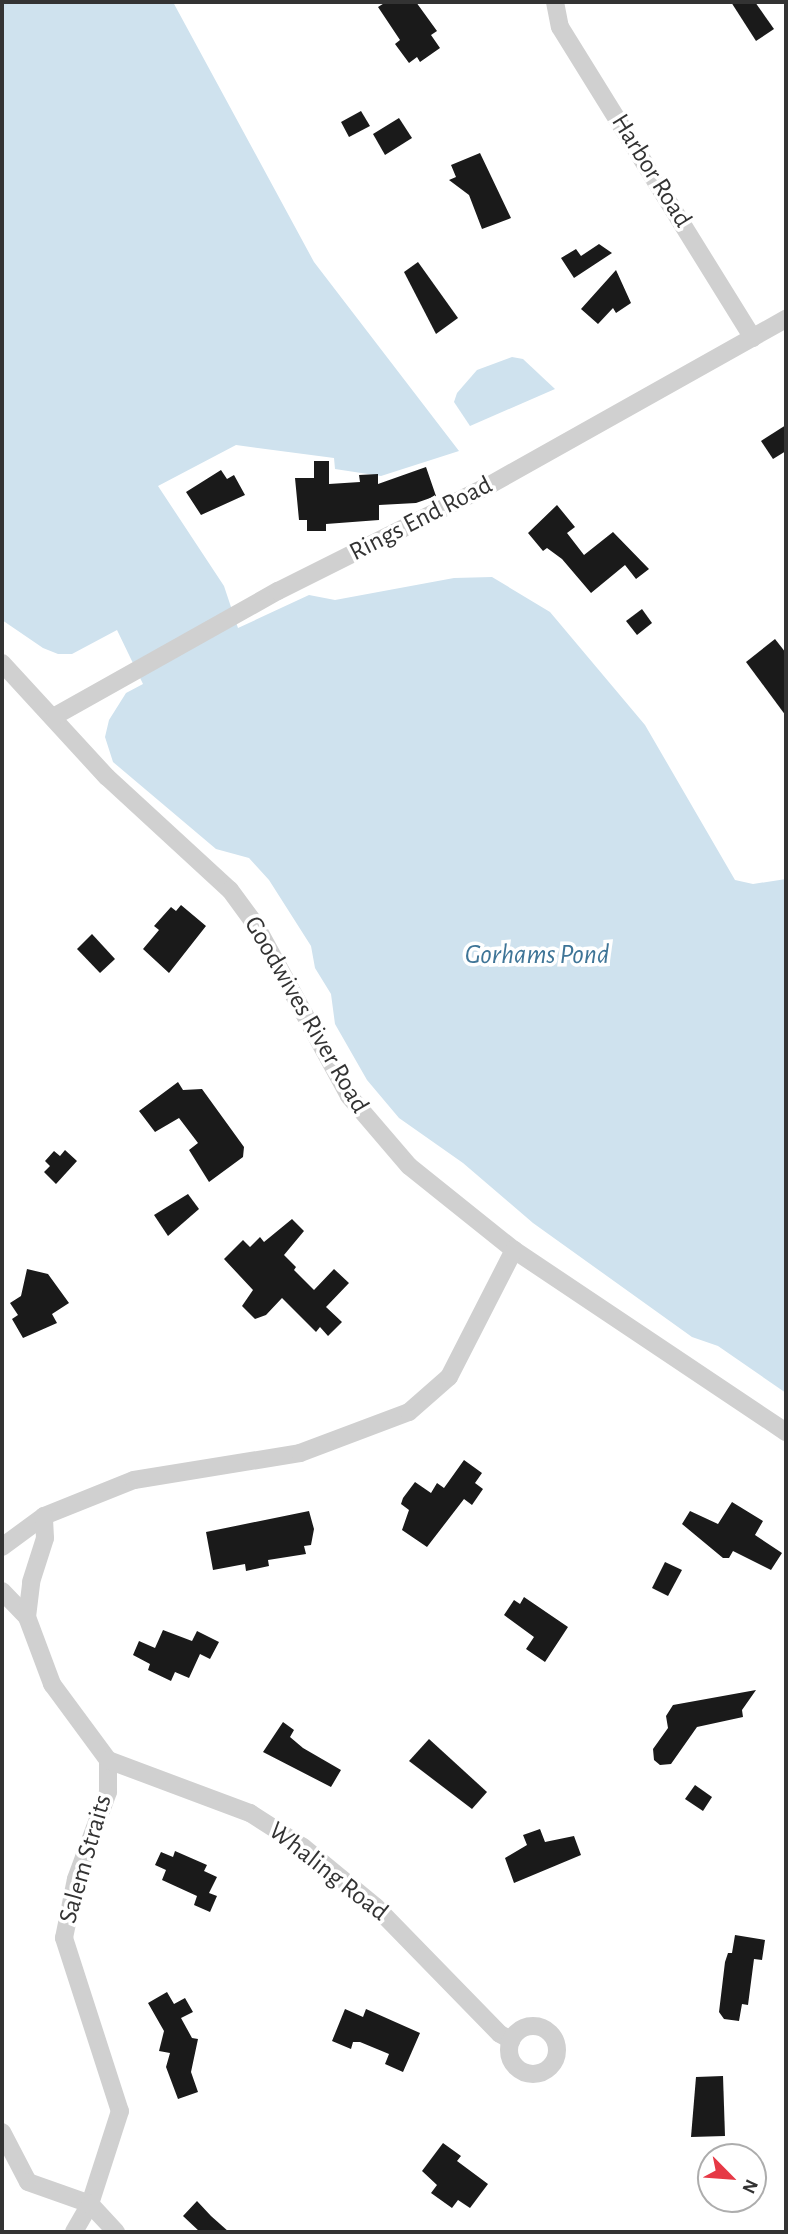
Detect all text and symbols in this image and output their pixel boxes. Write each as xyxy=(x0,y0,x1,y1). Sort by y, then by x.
street label: Harbor Road xyxy=(604,109,698,233)
street label: Rings End Road xyxy=(344,470,498,568)
street label: Goodwives River Road xyxy=(237,911,375,1119)
water label: Gorhams Pond xyxy=(465,938,609,972)
street label: Salem Straits xyxy=(53,1791,119,1927)
street label: Whaling Road xyxy=(262,1816,394,1928)
north arrow xyxy=(697,2143,767,2213)
text: N xyxy=(738,2176,761,2196)

